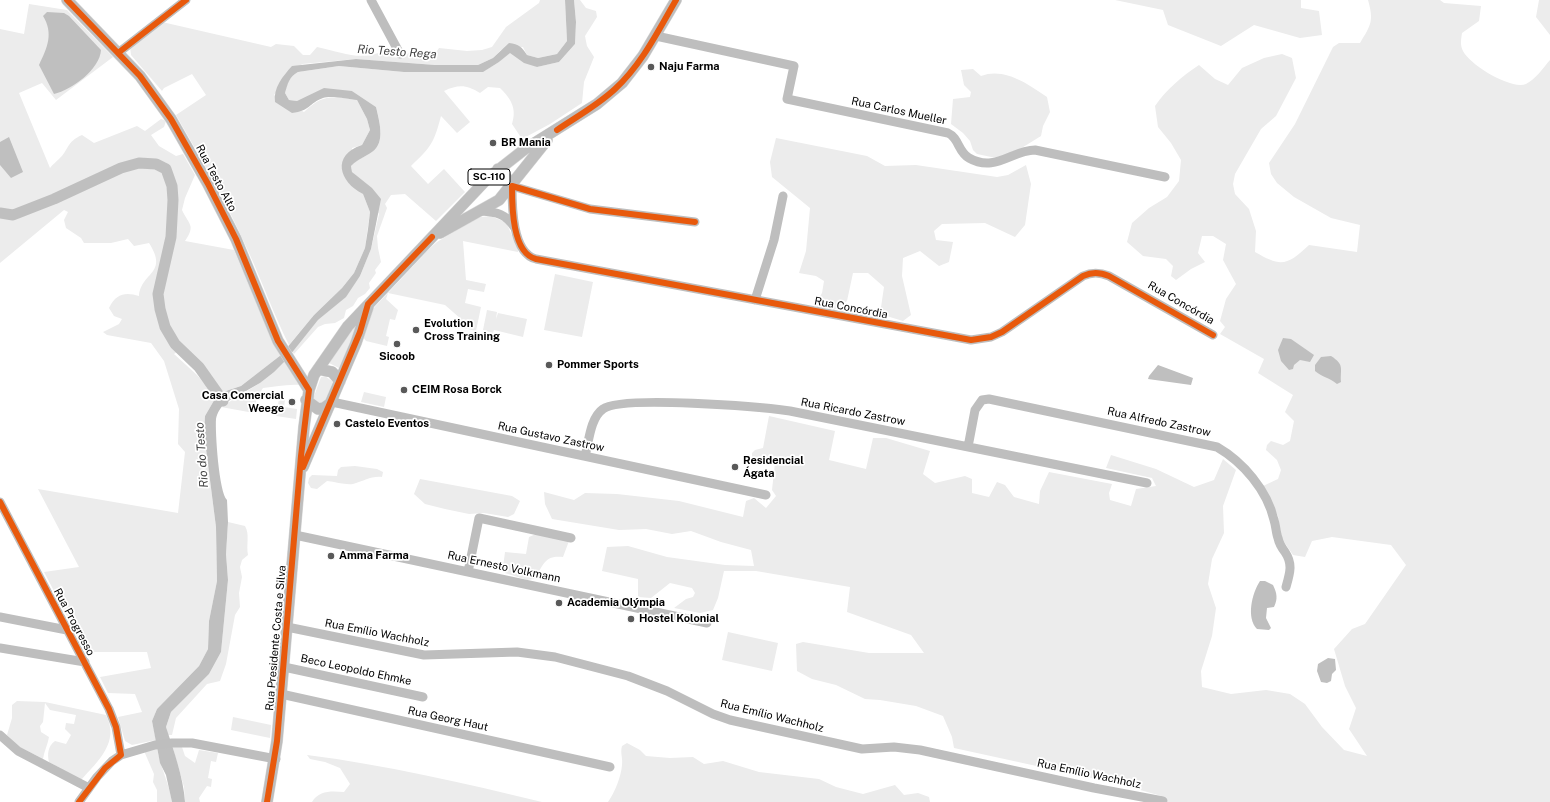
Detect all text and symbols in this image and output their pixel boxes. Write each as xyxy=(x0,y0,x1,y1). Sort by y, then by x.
water label: Rio Testo Rega xyxy=(357,42,437,62)
place label: Naju Farma xyxy=(659,60,719,74)
marker: Naju Farma xyxy=(646,62,656,72)
street label: Rua Carlos Mueller xyxy=(850,94,948,128)
place label: BR Mania xyxy=(501,136,551,150)
marker: BR Mania xyxy=(488,138,498,148)
street label: Rua Testo Alto xyxy=(193,142,239,214)
road number: SC-110 xyxy=(468,169,510,185)
street label: Rua Concórdia xyxy=(1145,279,1217,327)
street label: Rua Concórdia xyxy=(813,294,889,322)
place label: Evolution Cross Training xyxy=(424,317,500,343)
marker: Evolution Cross Training xyxy=(411,325,421,335)
marker: Sicoob xyxy=(392,339,402,349)
place label: Sicoob xyxy=(379,350,415,364)
place label: Pommer Sports xyxy=(557,358,639,372)
marker: Pommer Sports xyxy=(544,360,554,370)
place label: CEIM Rosa Borck xyxy=(412,383,502,397)
marker: CEIM Rosa Borck xyxy=(399,385,409,395)
place label: Casa Comercial Weege xyxy=(202,389,284,415)
street label: Rua Ricardo Zastrow xyxy=(800,395,906,429)
marker: Casa Comercial Weege xyxy=(287,397,297,407)
street label: Rua Alfredo Zastrow xyxy=(1106,405,1212,439)
place label: Castelo Eventos xyxy=(345,417,429,431)
marker: Castelo Eventos xyxy=(332,419,342,429)
street label: Rua Gustavo Zastrow xyxy=(497,419,605,455)
water label: Rio do Testo xyxy=(193,422,211,488)
place label: Residencial Ágata xyxy=(743,454,804,480)
marker: Residencial Ágata xyxy=(730,462,740,472)
place label: Amma Farma xyxy=(339,549,409,563)
street label: Rua Ernesto Volkmann xyxy=(446,549,562,585)
marker: Amma Farma xyxy=(326,551,336,561)
street label: Rua Presidente Costa e Silva xyxy=(263,565,289,711)
street label: Rua Progresso xyxy=(51,586,97,658)
place label: Academia Olýmpia xyxy=(567,596,665,610)
marker: Academia Olýmpia xyxy=(554,598,564,608)
place label: Hostel Kolonial xyxy=(639,612,719,626)
marker: Hostel Kolonial xyxy=(626,614,636,624)
street label: Rua Emílio Wachholz xyxy=(324,616,430,650)
street label: Beco Leopoldo Ehmke xyxy=(299,652,413,688)
street label: Rua Emílio Wachholz xyxy=(719,697,825,735)
street label: Rua Georg Haut xyxy=(407,704,489,734)
street label: Rua Emílio Wachholz xyxy=(1036,757,1142,791)

